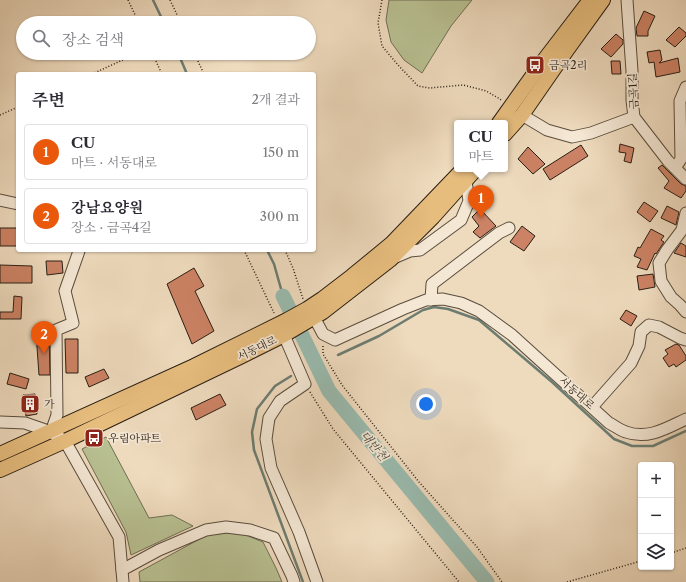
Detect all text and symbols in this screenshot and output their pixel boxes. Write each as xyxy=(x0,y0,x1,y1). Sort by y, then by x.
search box xyxy=(16,16,316,60)
icon: search xyxy=(30,27,52,49)
text: 장소 검색 xyxy=(62,30,124,49)
bus stop icon: 금곡2리 xyxy=(524,54,546,76)
place label: 금곡2리 xyxy=(549,58,587,72)
street label: 금곡1길 xyxy=(625,72,641,110)
text: 주변 xyxy=(32,90,65,110)
text: 2개 결과 xyxy=(251,91,300,107)
popup xyxy=(454,120,508,172)
text: CU xyxy=(468,127,493,146)
text: CU xyxy=(71,133,95,152)
text: 1 xyxy=(43,144,49,160)
text: 150 m xyxy=(263,144,299,160)
text: 마트 xyxy=(468,148,494,164)
text: 마트 · 서동대로 xyxy=(71,154,157,170)
pin: 1 xyxy=(468,185,494,218)
text: 강남요양원 xyxy=(71,198,143,217)
text: 2 xyxy=(42,208,50,224)
text: 300 m xyxy=(260,208,299,224)
text: 장소 · 금곡4길 xyxy=(71,219,152,235)
pin: 2 xyxy=(31,321,57,354)
street label: 서동대로 xyxy=(235,332,280,364)
street label: 서동대로 xyxy=(557,374,598,413)
building icon: 가 xyxy=(19,393,41,415)
your location xyxy=(416,394,436,414)
place label: 가 xyxy=(44,397,55,411)
bus stop icon: 우림아파트 xyxy=(83,427,105,449)
water label: 대반천 xyxy=(357,428,392,465)
place label: 우림아파트 xyxy=(108,431,162,445)
map controls xyxy=(638,462,674,570)
button: + xyxy=(638,462,674,498)
button: − xyxy=(638,498,674,534)
button: layers xyxy=(638,534,674,570)

